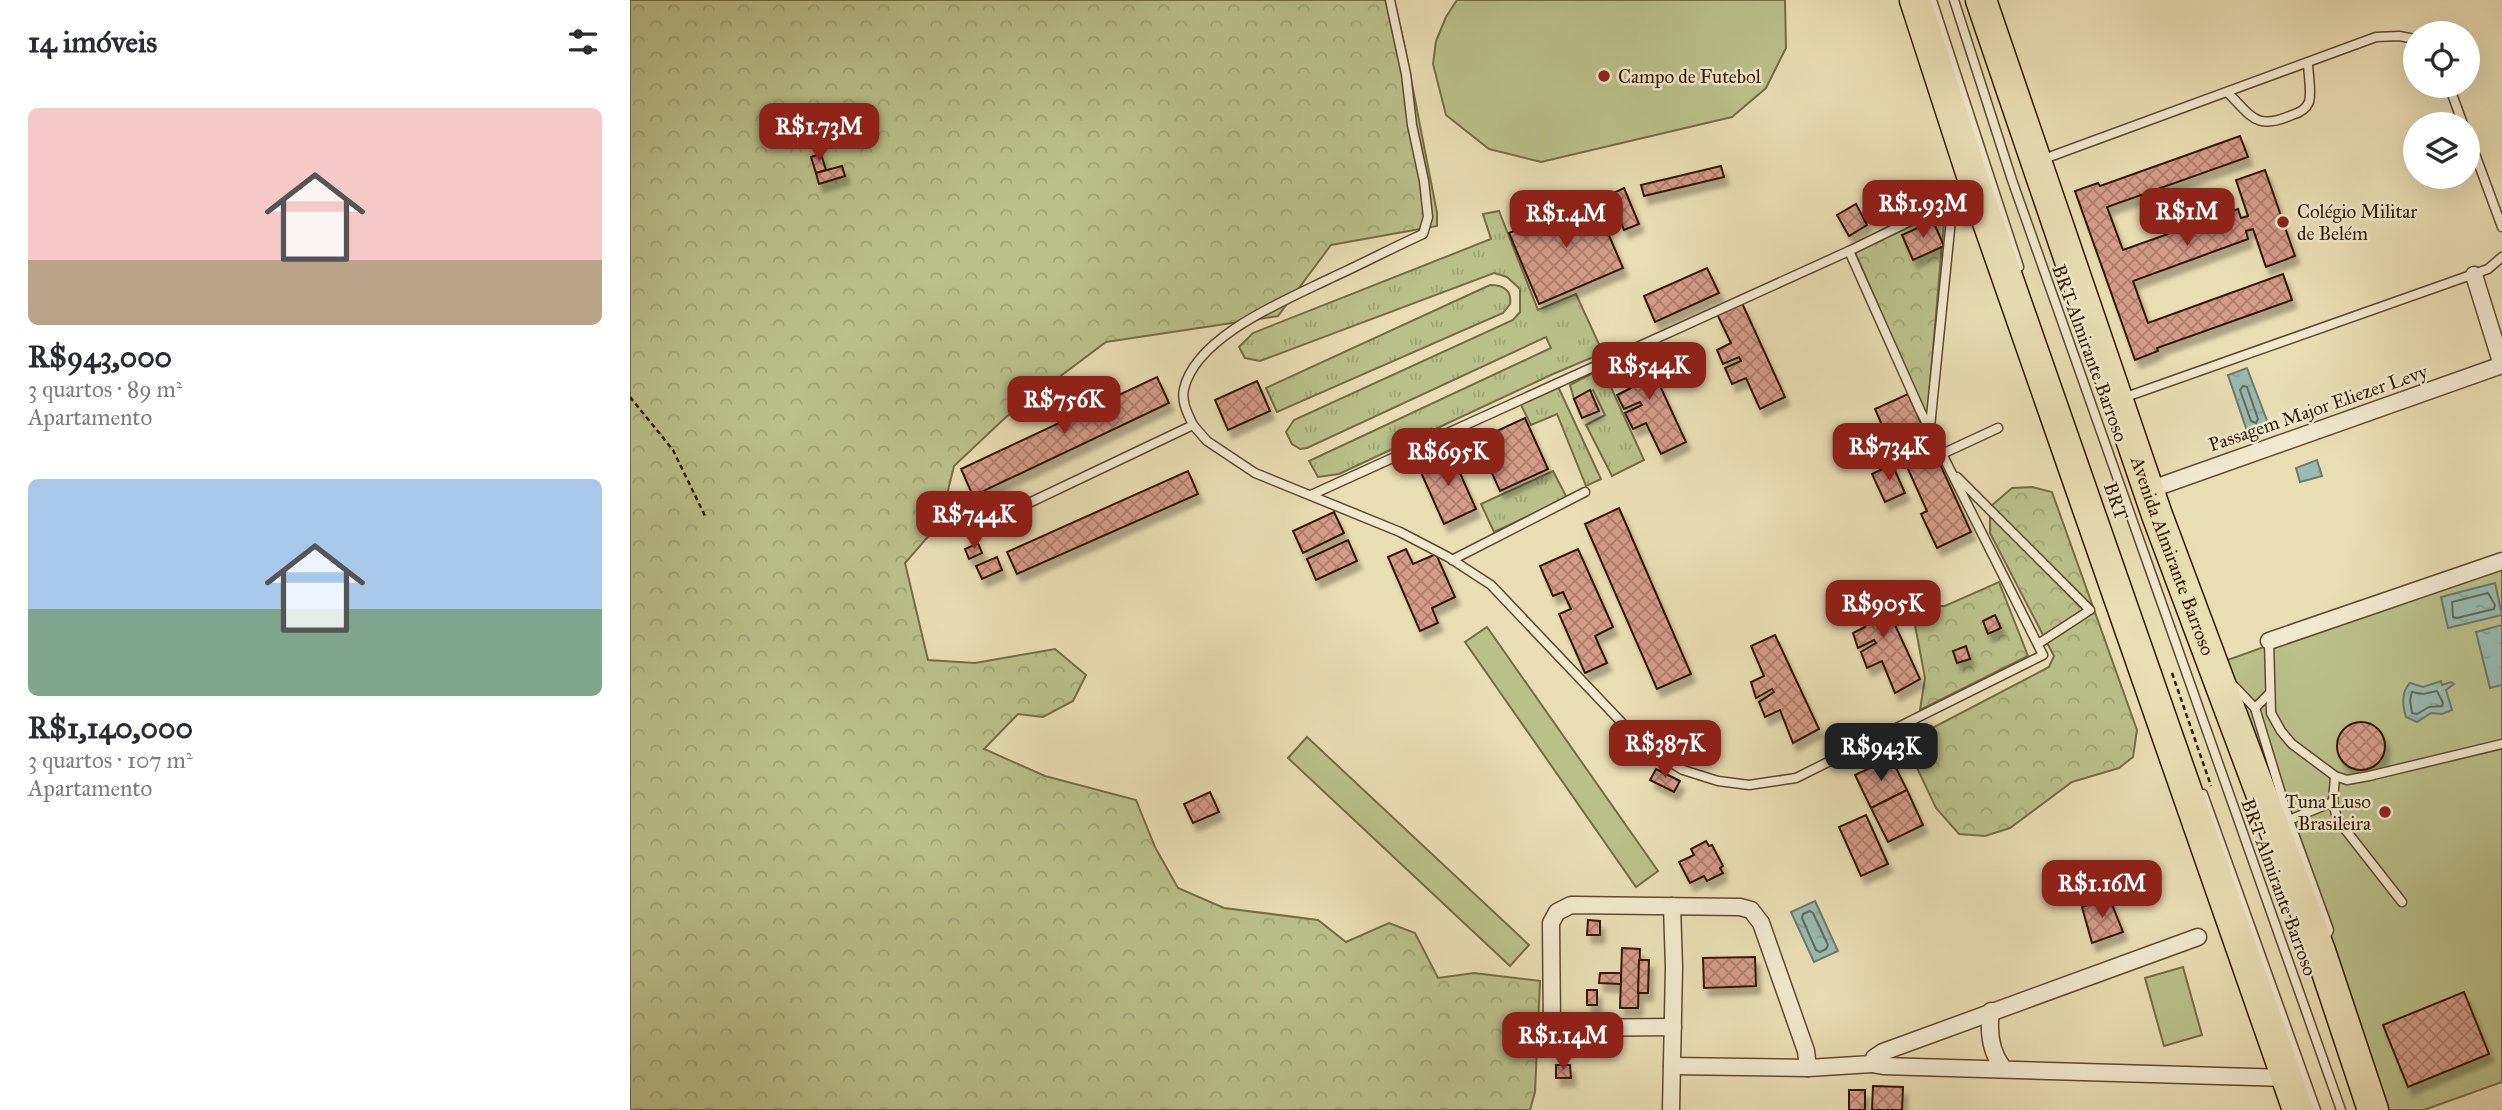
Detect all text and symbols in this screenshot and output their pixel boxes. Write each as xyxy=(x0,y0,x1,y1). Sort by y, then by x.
map controls xyxy=(2403,21,2480,189)
button: locate xyxy=(2403,21,2480,98)
icon: filters xyxy=(564,23,602,61)
text: 14 imóveis xyxy=(28,24,157,60)
place label: Campo de Futebol xyxy=(1618,65,1762,88)
marker: Campo de Futebol xyxy=(1596,68,1612,84)
pin: R$1.73M xyxy=(754,104,884,163)
text: R$1.73M xyxy=(775,112,863,140)
button: layers xyxy=(2403,112,2480,189)
icon: home xyxy=(252,154,378,280)
pin: R$1.93M xyxy=(1858,180,1988,240)
pin: R$1M xyxy=(2146,188,2228,248)
text: R$1.93M xyxy=(1878,189,1968,217)
pin: R$1.4M xyxy=(1509,190,1623,250)
text: R$1M xyxy=(2156,197,2218,225)
text: R$1.4M xyxy=(1526,199,1606,227)
place label: Colégio Militar de Belém xyxy=(2297,200,2418,245)
marker: Colégio Militar de Belém xyxy=(2275,214,2291,230)
street label: BRT Almirante Barroso xyxy=(2047,261,2133,445)
text: R$943,000 xyxy=(28,339,172,375)
pin: R$544K xyxy=(1592,342,1706,402)
text: R$544K xyxy=(1608,351,1690,379)
street label: Passagem Major Eliezer Levy xyxy=(2205,359,2432,457)
text: 3 quartos · 89 m² xyxy=(28,375,183,403)
pin: R$756K xyxy=(1007,376,1121,436)
text: R$756K xyxy=(1023,385,1105,413)
text: Apartamento xyxy=(28,403,152,431)
pin: R$734K xyxy=(1832,424,1946,483)
pin: R$695K xyxy=(1391,428,1505,488)
text: R$734K xyxy=(1849,432,1929,460)
text: R$695K xyxy=(1407,437,1489,465)
street label: Avenida Almirante Barroso xyxy=(2126,452,2220,659)
street label: BRT xyxy=(2099,479,2133,523)
pin: R$744K xyxy=(917,491,1031,551)
text: R$744K xyxy=(932,500,1016,528)
icon: home xyxy=(252,525,378,651)
pin: R$905K xyxy=(1826,580,1940,640)
text: R$905K xyxy=(1842,589,1924,617)
text: R$1,140,000 xyxy=(28,710,193,746)
pin: R$387K xyxy=(1608,720,1722,780)
pin: R$943K xyxy=(1824,724,1938,783)
text: R$387K xyxy=(1625,729,1705,757)
text: R$943K xyxy=(1841,732,1921,760)
text: 3 quartos · 107 m² xyxy=(28,746,193,774)
text: Apartamento xyxy=(28,774,152,802)
place label: Tuna Luso Brasileira xyxy=(2285,790,2372,835)
street label: BRT Almirante Barroso xyxy=(2236,795,2322,979)
marker: Tuna Luso Brasileira xyxy=(2377,804,2393,820)
pin: R$1.16M xyxy=(2037,860,2167,920)
text: R$1.16M xyxy=(2058,869,2146,897)
pin: R$1.14M xyxy=(1498,1012,1628,1072)
text: R$1.14M xyxy=(1518,1021,1608,1049)

